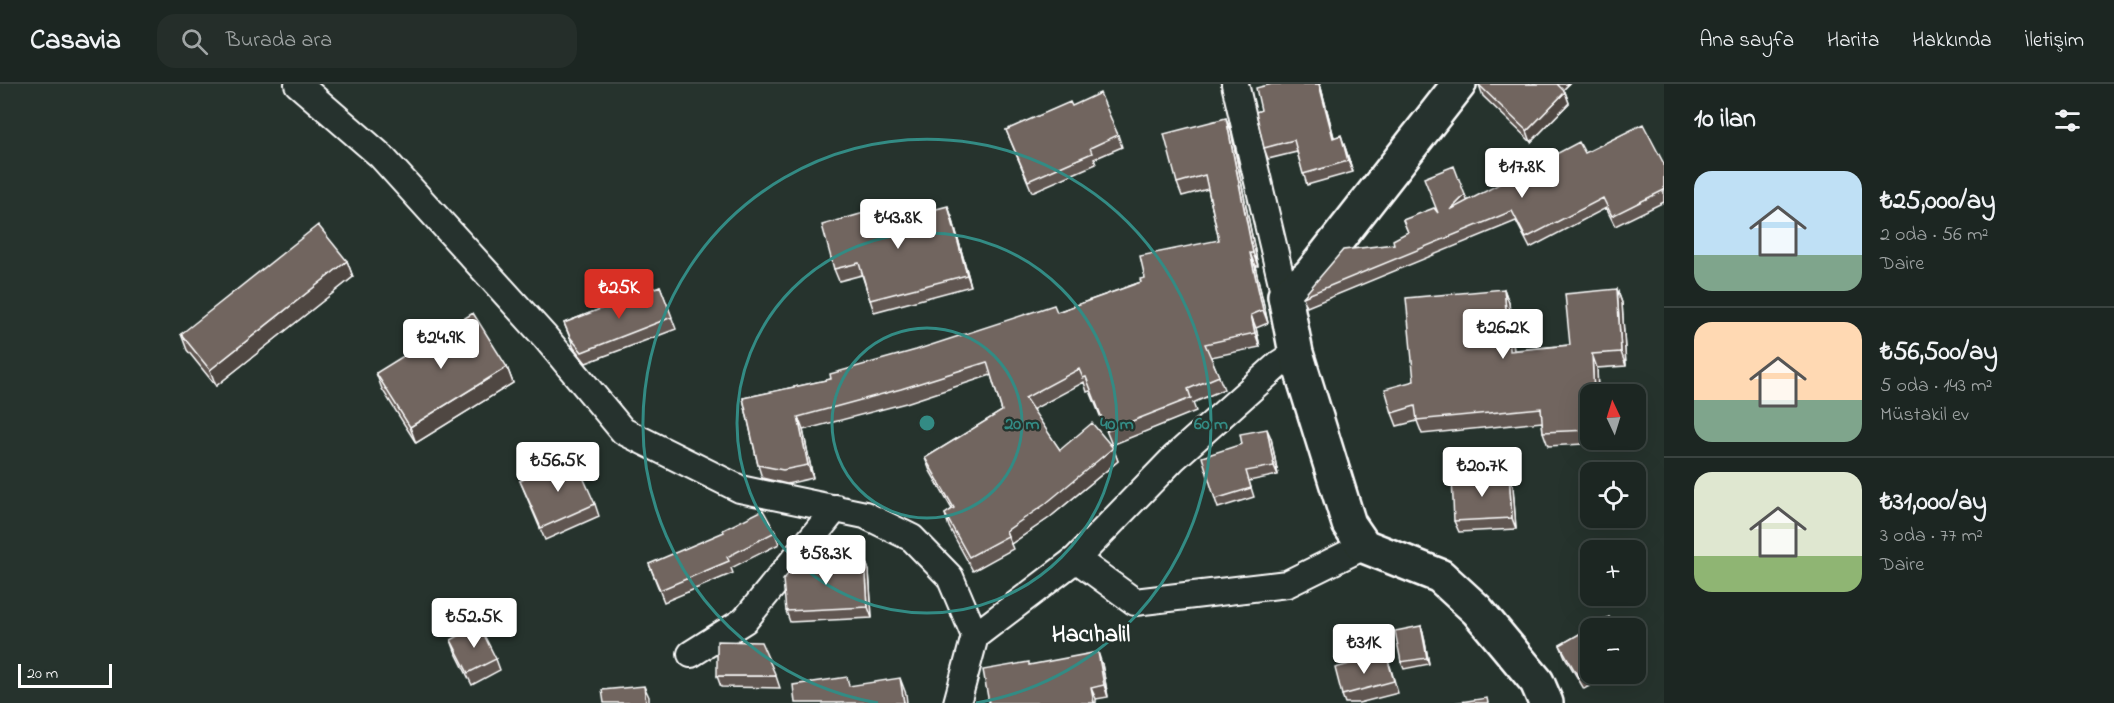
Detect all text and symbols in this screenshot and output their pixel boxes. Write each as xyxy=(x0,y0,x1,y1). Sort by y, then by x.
search box xyxy=(157,14,577,68)
text: Casavia xyxy=(30,21,121,62)
icon: search xyxy=(178,25,211,58)
text: Burada ara xyxy=(226,25,332,57)
text: Ana sayfa xyxy=(1699,26,1794,56)
text: Harita xyxy=(1827,26,1879,56)
text: Hakkında xyxy=(1912,26,1992,56)
text: İletişim xyxy=(2025,26,2084,56)
text: 10 ilan xyxy=(1694,101,1756,139)
icon: filters xyxy=(2051,104,2084,137)
pin: ₺17.8K xyxy=(1473,148,1571,199)
text: ₺17.8K xyxy=(1499,153,1545,182)
text: ₺25,000/ay xyxy=(1880,183,1995,221)
icon: home xyxy=(1742,195,1814,267)
pin: ₺43.8K xyxy=(849,199,947,250)
text: ₺43.8K xyxy=(874,204,922,233)
text: 2 oda · 56 m² xyxy=(1880,221,1988,250)
text: Daire xyxy=(1880,250,1924,279)
pin: ₺25K xyxy=(583,269,655,320)
text: ₺25K xyxy=(598,274,640,303)
pin: ₺26.2K xyxy=(1454,309,1552,360)
text: ₺26.2K xyxy=(1477,314,1529,343)
pin: ₺24.9K xyxy=(392,319,490,370)
text: ₺24.9K xyxy=(417,324,465,353)
text: ₺56,500/ay xyxy=(1880,334,1998,372)
icon: home xyxy=(1742,346,1814,418)
text: 5 oda · 143 m² xyxy=(1880,372,1992,401)
north arrow xyxy=(1580,384,1646,450)
map controls xyxy=(1580,384,1646,684)
text: Müstakil ev xyxy=(1880,401,1969,430)
text: 20 m xyxy=(1003,412,1040,438)
text: 40 m xyxy=(1100,412,1134,438)
text: 60 m xyxy=(1194,412,1228,438)
centre of rings xyxy=(917,413,937,433)
pin: ₺56.5K xyxy=(509,442,607,493)
text: ₺56.5K xyxy=(530,447,586,476)
pin: ₺20.7K xyxy=(1433,447,1531,498)
text: ₺20.7K xyxy=(1457,452,1507,481)
button: locate xyxy=(1580,462,1646,528)
text: ₺31,000/ay xyxy=(1880,484,1987,522)
icon: home xyxy=(1742,496,1814,568)
text: 3 oda · 77 m² xyxy=(1880,522,1983,551)
pin: ₺58.3K xyxy=(777,535,875,586)
text: ₺58.3K xyxy=(801,540,851,569)
button: + xyxy=(1580,540,1646,606)
text: Daire xyxy=(1880,551,1924,580)
pin: ₺52.5K xyxy=(425,598,523,649)
text: ₺52.5K xyxy=(446,603,502,632)
district label: Hacıhalil xyxy=(1052,618,1130,653)
button: − xyxy=(1580,618,1646,684)
pin: ₺31K xyxy=(1328,624,1400,675)
text: ₺31K xyxy=(1347,629,1381,658)
scale bar xyxy=(18,661,112,688)
text: 20 m xyxy=(27,662,58,686)

